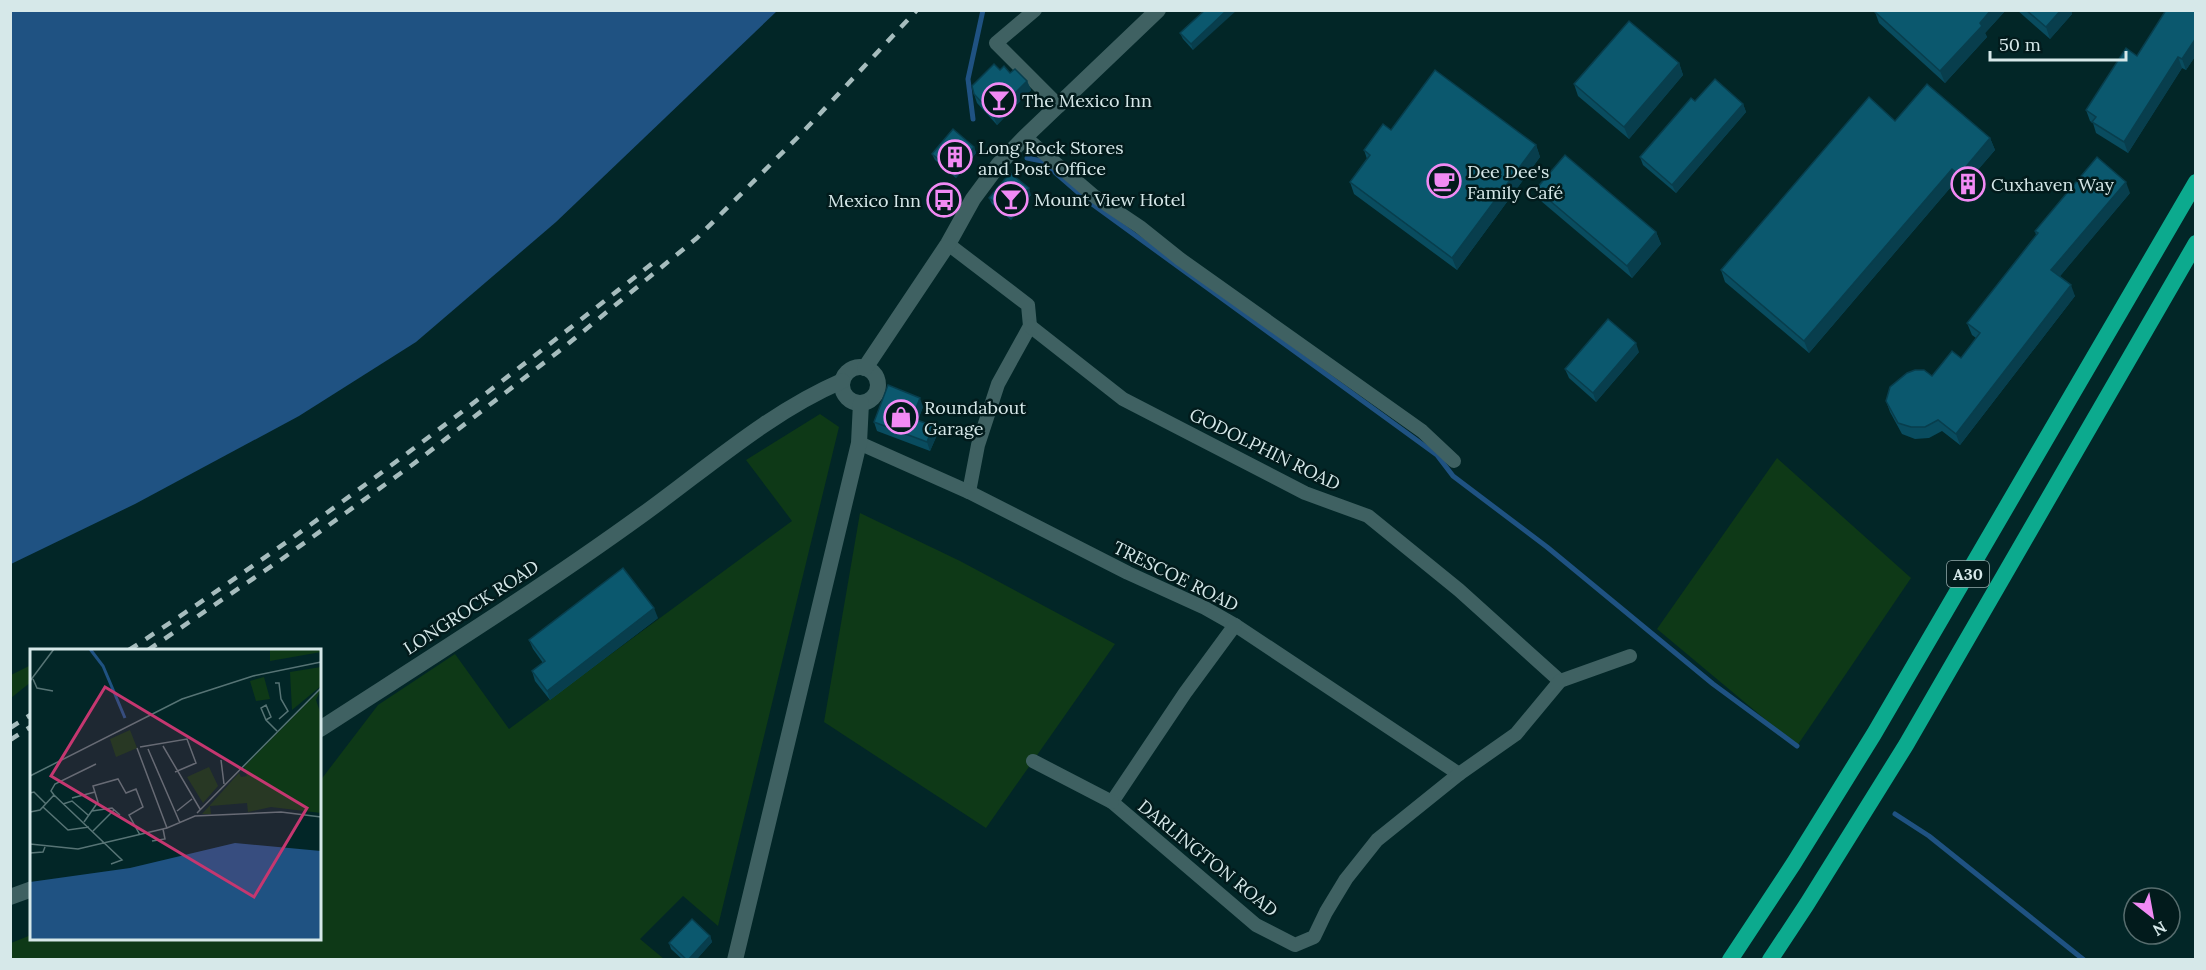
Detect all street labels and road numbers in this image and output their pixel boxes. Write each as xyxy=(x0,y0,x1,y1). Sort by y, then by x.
street label: GODOLPHIN ROAD xyxy=(1186,403,1344,495)
street label: TRESCOE ROAD xyxy=(1109,536,1243,616)
street label: LONGROCK ROAD xyxy=(399,555,543,659)
road number: A30 xyxy=(1947,561,1989,587)
street label: DARLINGTON ROAD xyxy=(1133,794,1283,922)

